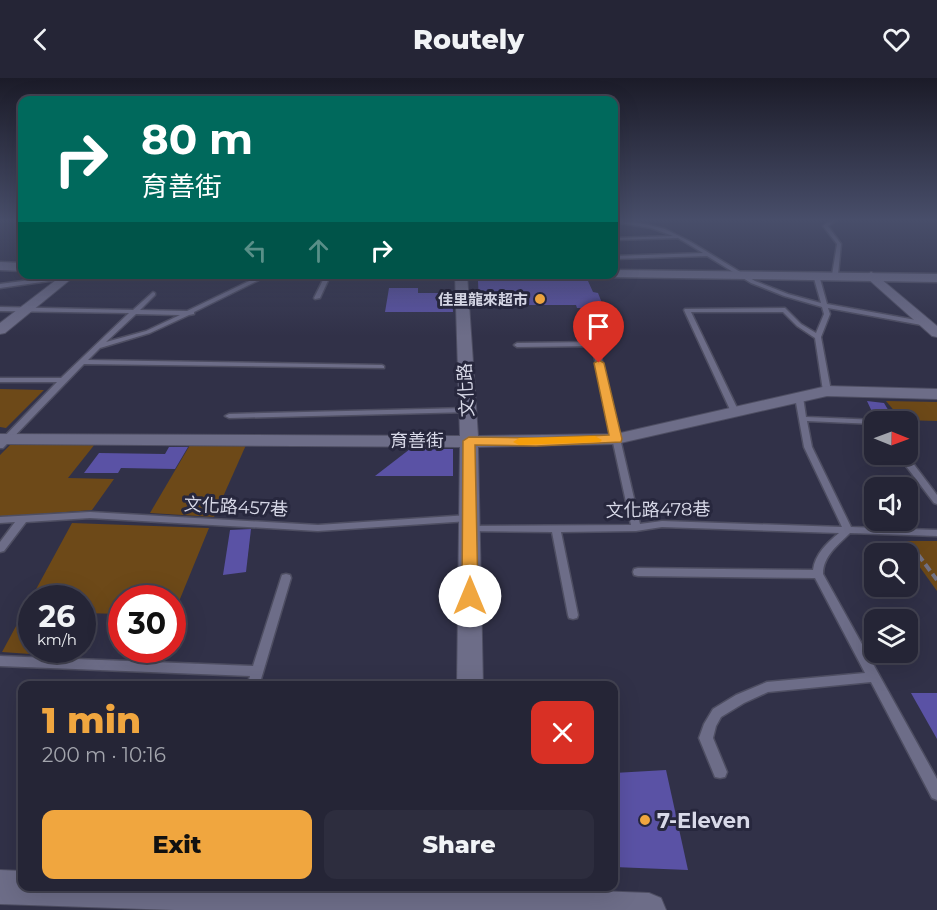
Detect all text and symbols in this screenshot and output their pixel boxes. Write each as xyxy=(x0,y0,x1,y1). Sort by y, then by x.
icon: back xyxy=(24,23,57,56)
text: Routely xyxy=(413,23,524,56)
icon: heart xyxy=(880,23,913,56)
text: 80 m xyxy=(141,113,253,165)
icon: right xyxy=(42,120,120,198)
text: 育善街 xyxy=(141,170,222,203)
icon: left xyxy=(239,234,272,267)
icon: ahead xyxy=(302,234,335,267)
icon: right xyxy=(365,234,398,267)
place label: 佳里龍來超市 xyxy=(438,290,528,309)
marker: 佳里龍來超市 xyxy=(533,292,547,306)
pin xyxy=(573,301,624,363)
icon: arrive xyxy=(582,310,615,343)
street label: 文化路 xyxy=(454,362,478,418)
north arrow xyxy=(864,411,918,465)
map controls xyxy=(864,411,918,663)
street label: 育善街 xyxy=(390,430,444,452)
button: sound xyxy=(864,477,918,531)
street label: 文化路457巷 xyxy=(183,493,289,521)
street label: 文化路478巷 xyxy=(605,498,711,522)
button: search xyxy=(864,543,918,597)
position arrow xyxy=(438,564,502,628)
speed limit sign: 30 xyxy=(108,585,186,663)
text: 26 xyxy=(39,598,75,635)
button: layers xyxy=(864,609,918,663)
text: km/h xyxy=(37,630,77,649)
text: 1 min xyxy=(42,698,141,742)
button: close xyxy=(531,701,594,764)
text: 200 m · 10:16 xyxy=(42,743,166,767)
place label: 7-Eleven xyxy=(657,808,751,833)
button: Exit xyxy=(42,810,312,879)
button: Share xyxy=(324,810,594,879)
marker: 7-Eleven xyxy=(638,813,652,827)

